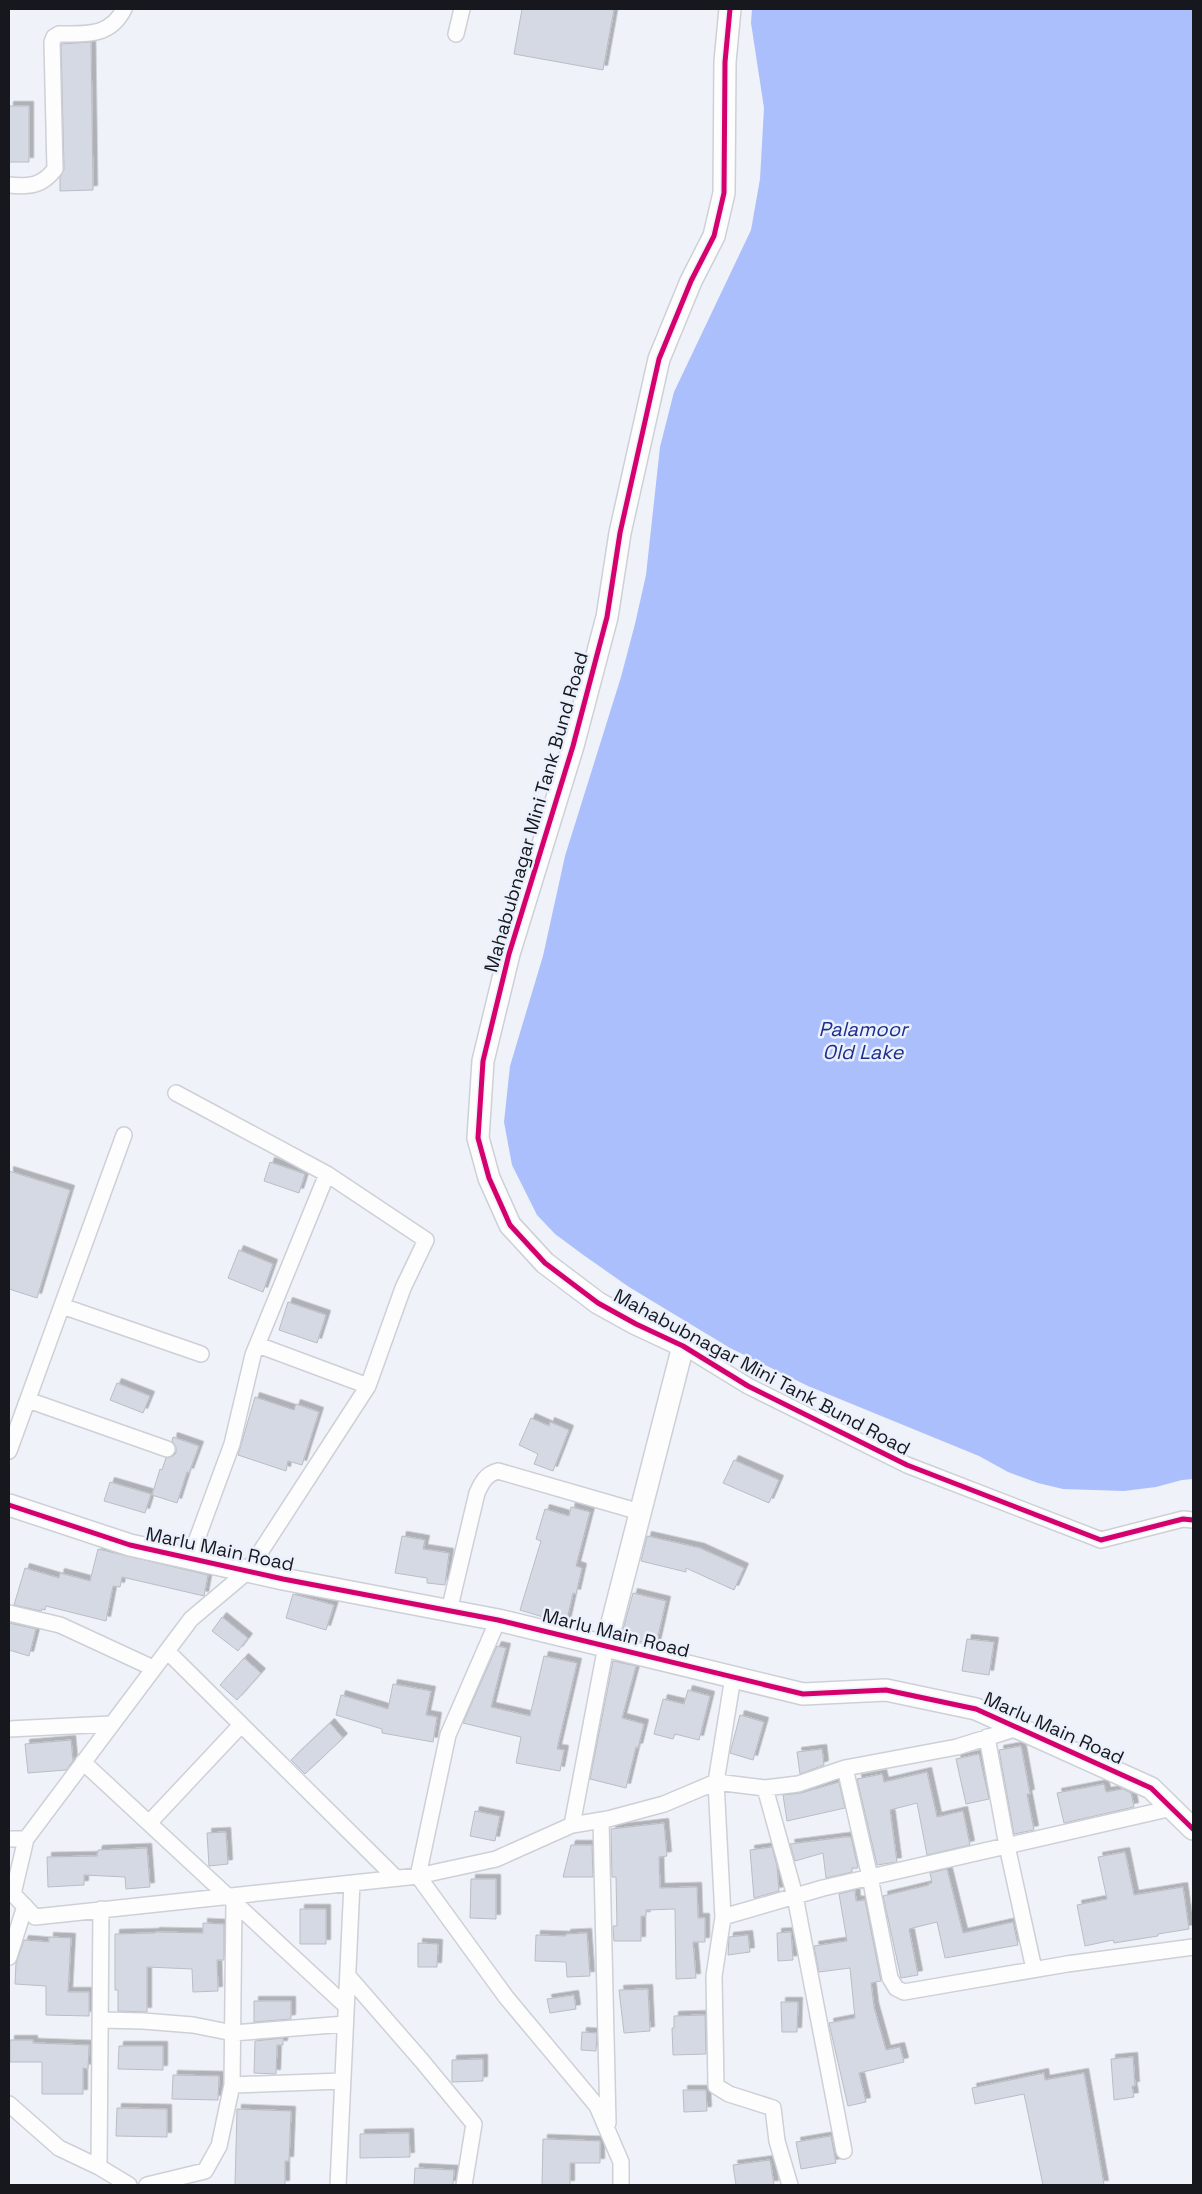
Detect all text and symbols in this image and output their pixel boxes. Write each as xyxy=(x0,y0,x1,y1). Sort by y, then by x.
street label: Mahabubnagar Mini Tank Bund Road xyxy=(478,649,594,975)
water label: Palamoor Old Lake xyxy=(818,1016,910,1065)
street label: Mahabubnagar Mini Tank Bund Road xyxy=(610,1283,914,1461)
street label: Marlu Main Road xyxy=(144,1521,296,1577)
street label: Marlu Main Road xyxy=(540,1603,692,1663)
street label: Marlu Main Road xyxy=(980,1686,1128,1770)

